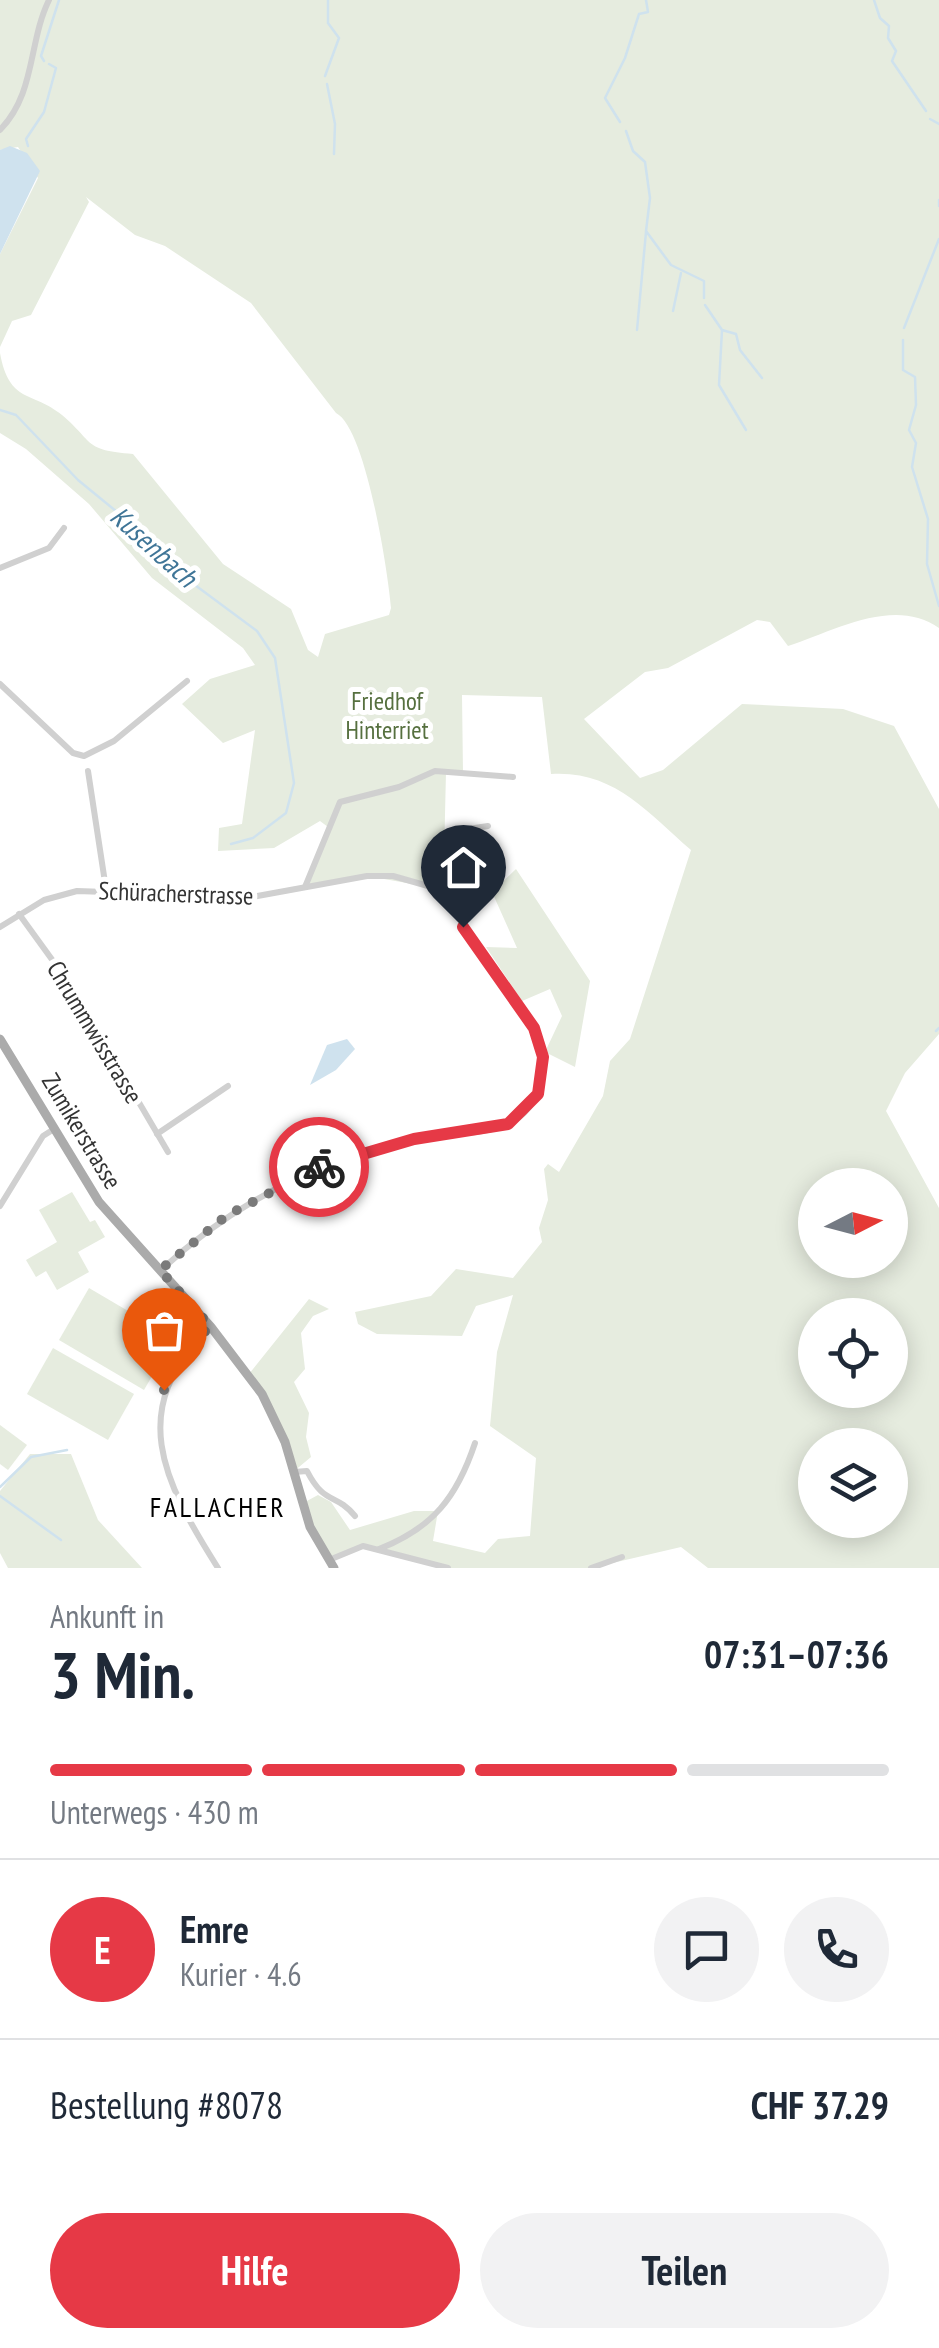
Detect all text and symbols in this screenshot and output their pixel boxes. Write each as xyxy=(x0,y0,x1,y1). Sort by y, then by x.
water label: Kusenbach xyxy=(103,497,206,596)
park label: Friedhof Hinterriet xyxy=(345,685,429,746)
pin xyxy=(421,825,506,928)
icon: home xyxy=(436,840,491,895)
street label: Schüracherstrasse xyxy=(98,874,254,912)
street label: Chrummwisstrasse xyxy=(40,955,150,1109)
street label: Zumikerstrasse xyxy=(35,1067,129,1195)
courier xyxy=(269,1117,369,1217)
icon: bike xyxy=(292,1140,347,1195)
north arrow xyxy=(798,1168,908,1278)
map controls xyxy=(798,1168,908,1538)
pin xyxy=(122,1288,207,1391)
button: locate xyxy=(798,1298,908,1408)
icon: bag xyxy=(137,1303,192,1358)
button: layers xyxy=(798,1428,908,1538)
district label: FALLACHER xyxy=(150,1488,286,1525)
text: Ankunft in xyxy=(50,1595,164,1637)
text: 07:31–07:36 xyxy=(704,1629,889,1678)
text: 3 Min. xyxy=(50,1632,195,1716)
text: Unterwegs · 430 m xyxy=(50,1791,259,1833)
button: chat xyxy=(654,1897,759,2002)
button: phone xyxy=(784,1897,889,2002)
text: Emre xyxy=(180,1904,249,1953)
text: E xyxy=(94,1925,111,1974)
text: Kurier · 4.6 xyxy=(180,1953,302,1995)
text: Bestellung #8078 xyxy=(50,2080,283,2129)
text: CHF 37.29 xyxy=(751,2080,889,2129)
button: Hilfe xyxy=(50,2213,460,2328)
button: Teilen xyxy=(480,2213,889,2328)

